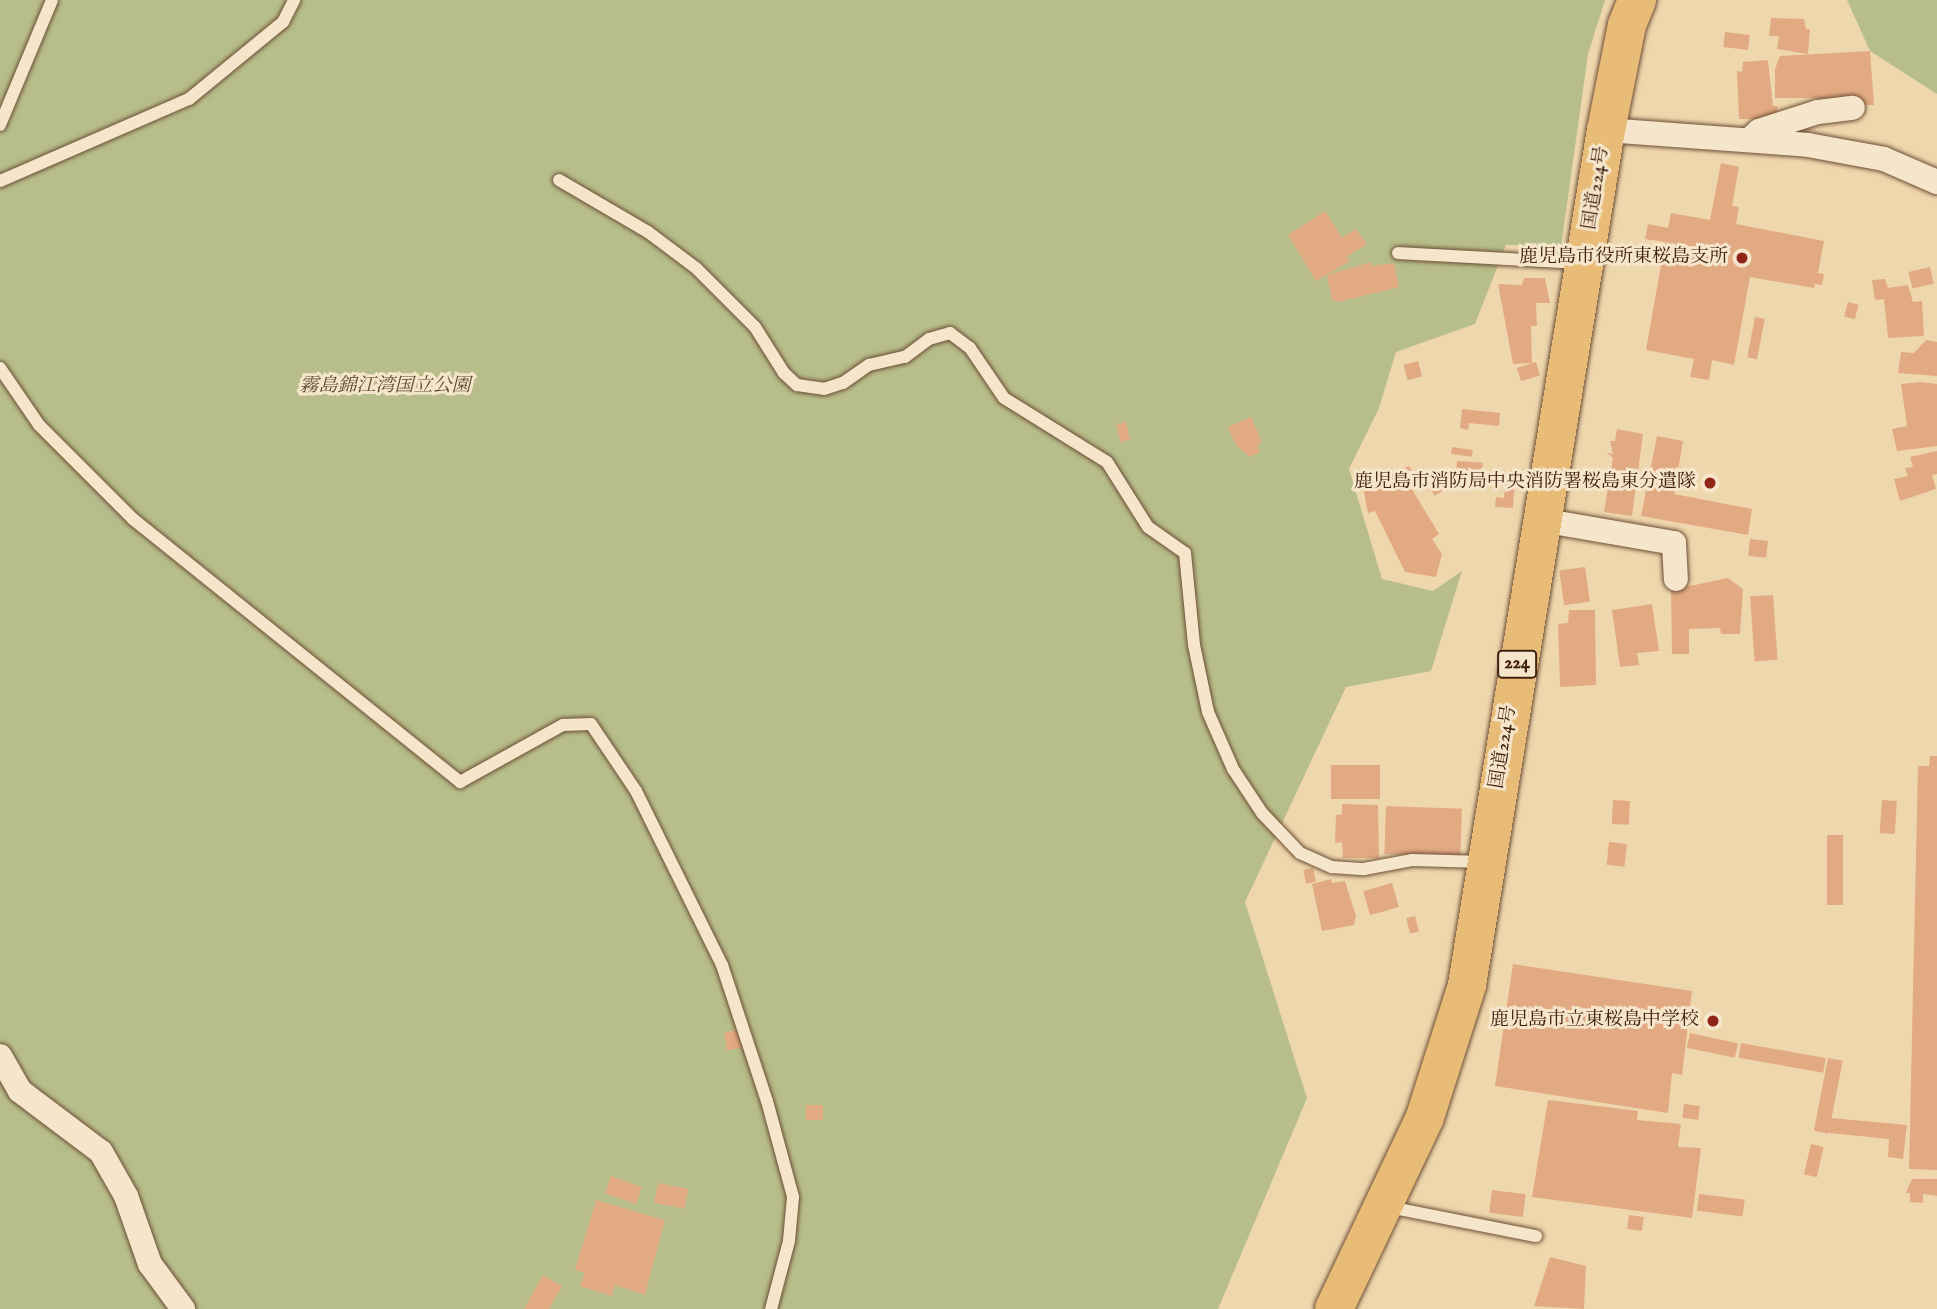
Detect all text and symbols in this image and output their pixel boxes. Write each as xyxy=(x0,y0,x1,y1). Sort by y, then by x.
street label: 国道224号 xyxy=(1579,145,1615,231)
place label: 鹿児島市役所東桜島支所 xyxy=(1519,247,1728,269)
marker: 鹿児島市役所東桜島支所 xyxy=(1734,250,1750,266)
park label: 霧島錦江湾国立公園 xyxy=(300,376,470,398)
place label: 鹿児島市消防局中央消防署桜島東分遣隊 xyxy=(1354,472,1696,494)
marker: 鹿児島市消防局中央消防署桜島東分遣隊 xyxy=(1702,475,1718,491)
road number: 224 xyxy=(1496,650,1538,678)
street label: 国道224号 xyxy=(1486,704,1522,790)
place label: 鹿児島市立東桜島中学校 xyxy=(1490,1010,1699,1032)
marker: 鹿児島市立東桜島中学校 xyxy=(1705,1013,1721,1029)

